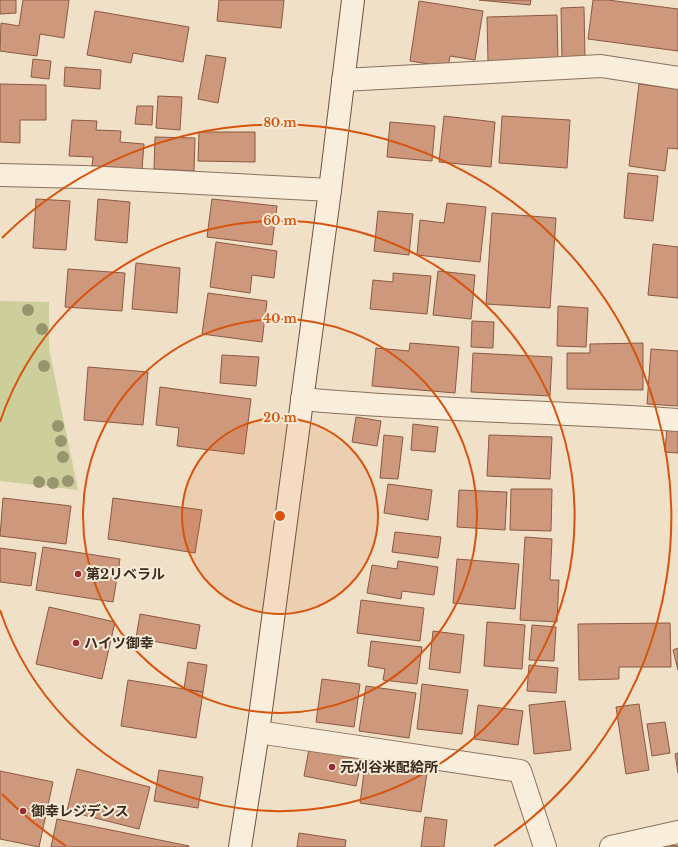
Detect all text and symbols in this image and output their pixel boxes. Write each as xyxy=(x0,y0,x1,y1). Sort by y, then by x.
text: 80 m xyxy=(263,115,297,130)
text: 60 m xyxy=(263,213,298,228)
text: 40 m xyxy=(263,311,297,326)
text: 20 m xyxy=(263,410,297,425)
centre of rings xyxy=(273,509,287,523)
place label: 第2リベラル xyxy=(86,565,165,583)
marker: 第2リベラル xyxy=(73,569,83,579)
place label: ハイツ御幸 xyxy=(84,634,154,652)
marker: ハイツ御幸 xyxy=(71,638,81,648)
place label: 元刈谷米配給所 xyxy=(340,758,438,776)
marker: 元刈谷米配給所 xyxy=(327,762,337,772)
place label: 御幸レジデンス xyxy=(31,802,129,820)
marker: 御幸レジデンス xyxy=(18,806,28,816)

